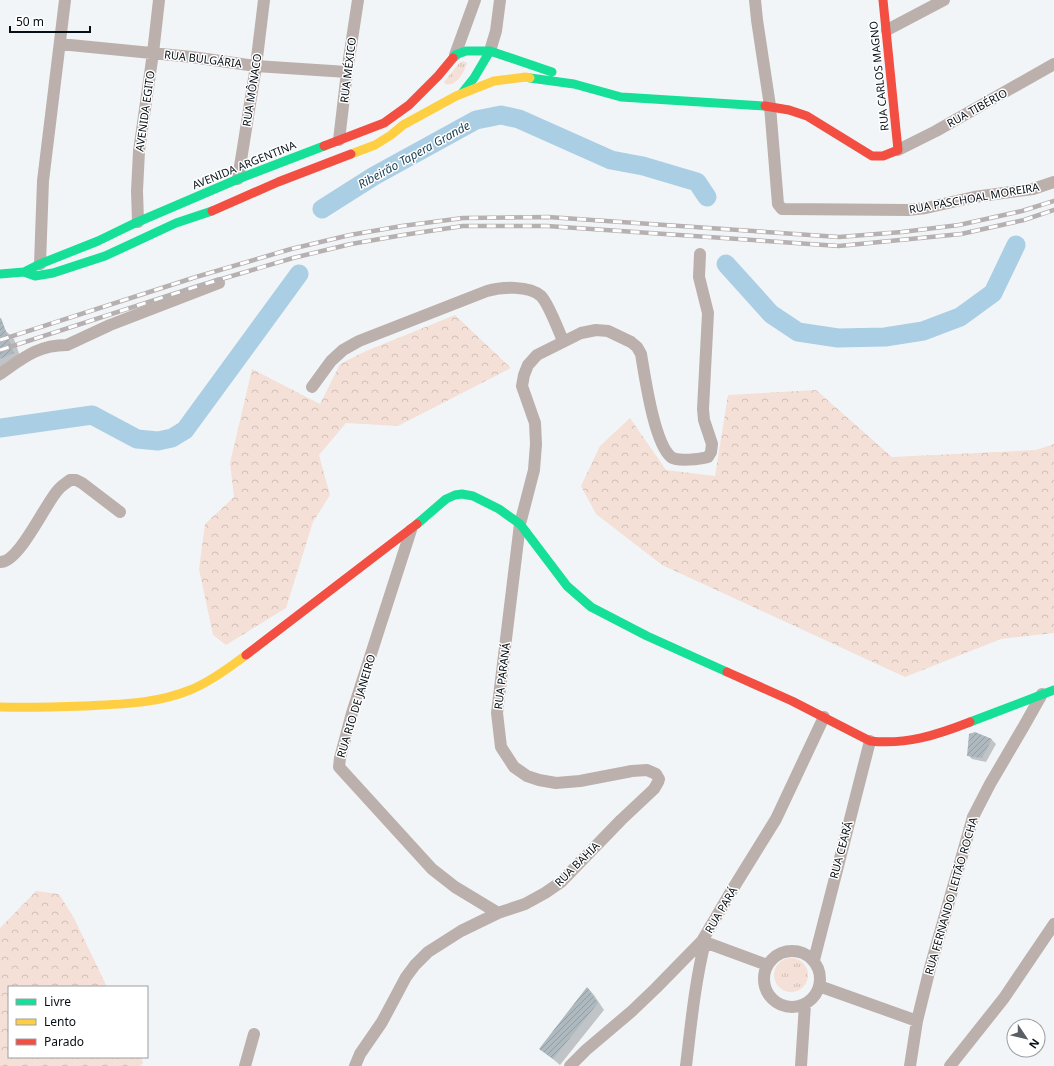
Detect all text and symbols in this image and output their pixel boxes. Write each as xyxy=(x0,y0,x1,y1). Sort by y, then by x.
scale bar xyxy=(10,8,90,34)
text: 50 m xyxy=(16,13,44,30)
street label: RUA CARLOS MAGNO xyxy=(865,20,892,132)
street label: RUA MÉXICO xyxy=(336,36,359,104)
street label: RUA BULGÁRIA xyxy=(163,46,244,71)
street label: RUA MÔNACO xyxy=(238,52,265,128)
street label: AVENIDA EGITO xyxy=(131,70,158,152)
street label: RUA TIBÉRIO xyxy=(944,85,1010,130)
water label: Ribeirão Tapera Grande xyxy=(355,117,473,193)
street label: AVENIDA ARGENTINA xyxy=(190,136,299,192)
street label: RUA PASCHOAL MOREIRA xyxy=(908,178,1041,216)
street label: RUA PARANÁ xyxy=(490,641,513,710)
street label: RUA RIO DE JANEIRO xyxy=(333,652,378,759)
street label: RUA FERNANDO LEITÃO ROCHA xyxy=(921,814,981,976)
street label: RUA CEARÁ xyxy=(826,819,856,880)
street label: RUA BAHIA xyxy=(551,837,603,889)
street label: RUA PARÁ xyxy=(701,883,741,936)
legend xyxy=(8,986,148,1058)
text: Livre xyxy=(44,993,71,1010)
text: Lento xyxy=(44,1013,76,1030)
north arrow xyxy=(1006,1018,1046,1058)
text: Parado xyxy=(44,1033,84,1050)
text: N xyxy=(1026,1036,1043,1052)

